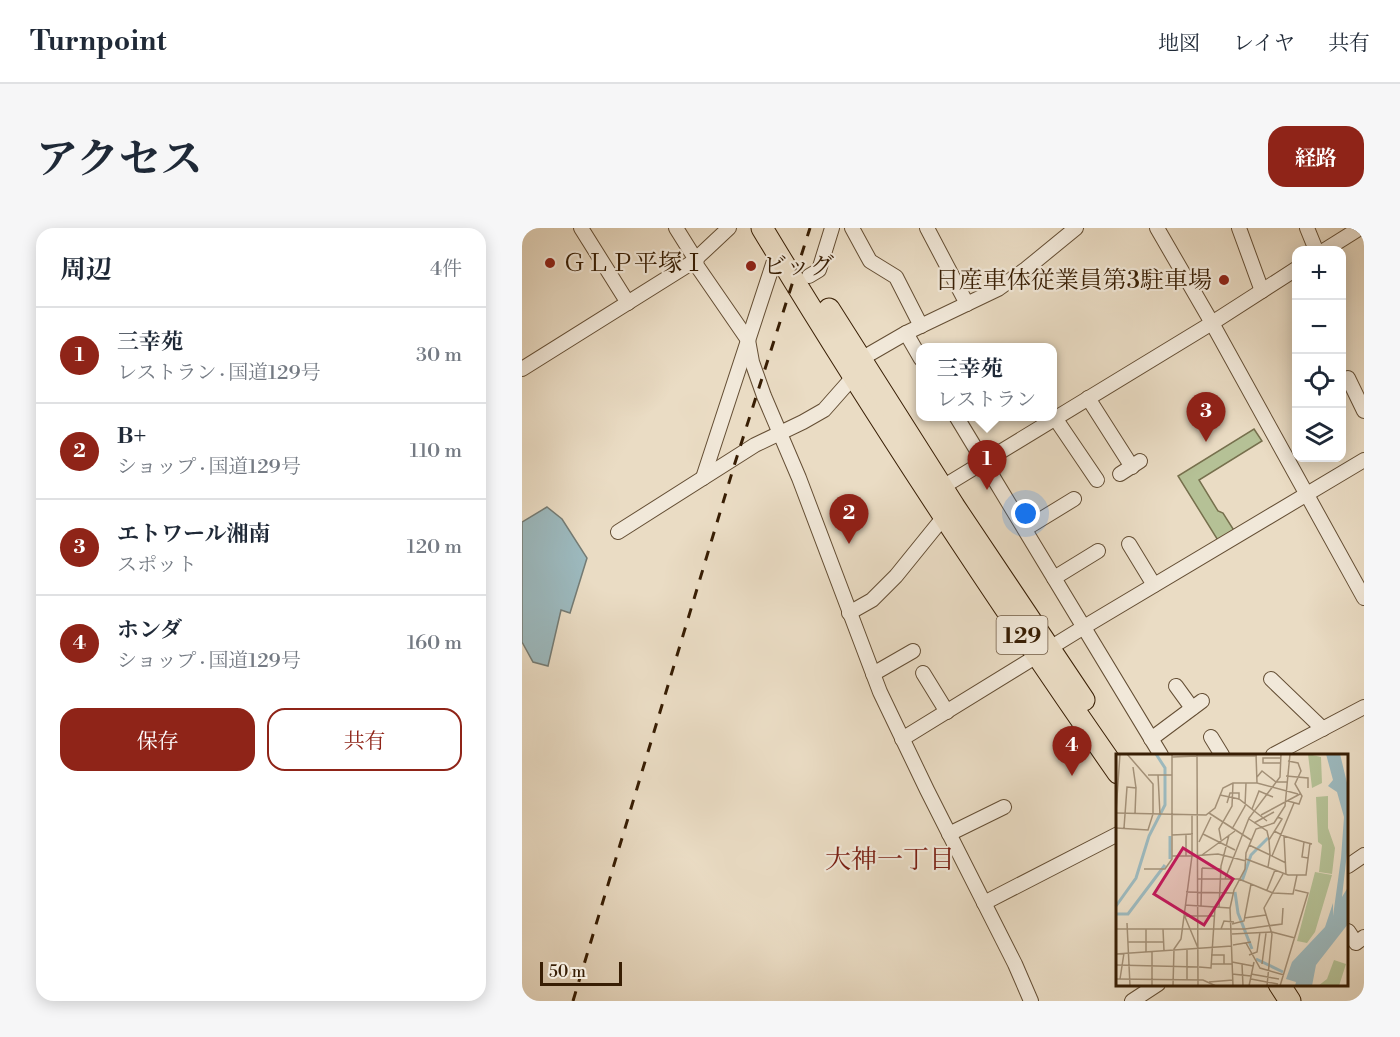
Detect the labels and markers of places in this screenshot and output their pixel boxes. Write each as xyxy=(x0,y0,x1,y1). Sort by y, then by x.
place label: ＧＬＰ平塚Ⅰ xyxy=(562,249,706,279)
place label: ビッグ xyxy=(763,252,834,282)
marker: ＧＬＰ平塚Ⅰ xyxy=(543,256,557,270)
marker: ビッグ xyxy=(744,259,758,273)
place label: 日産車体従業員第3駐車場 xyxy=(935,266,1212,296)
marker: 日産車体従業員第3駐車場 xyxy=(1217,273,1231,287)
pin: 3 xyxy=(1186,392,1226,442)
pin: 1 xyxy=(968,440,1006,490)
pin: 2 xyxy=(830,494,868,544)
pin: 4 xyxy=(1052,726,1092,776)

